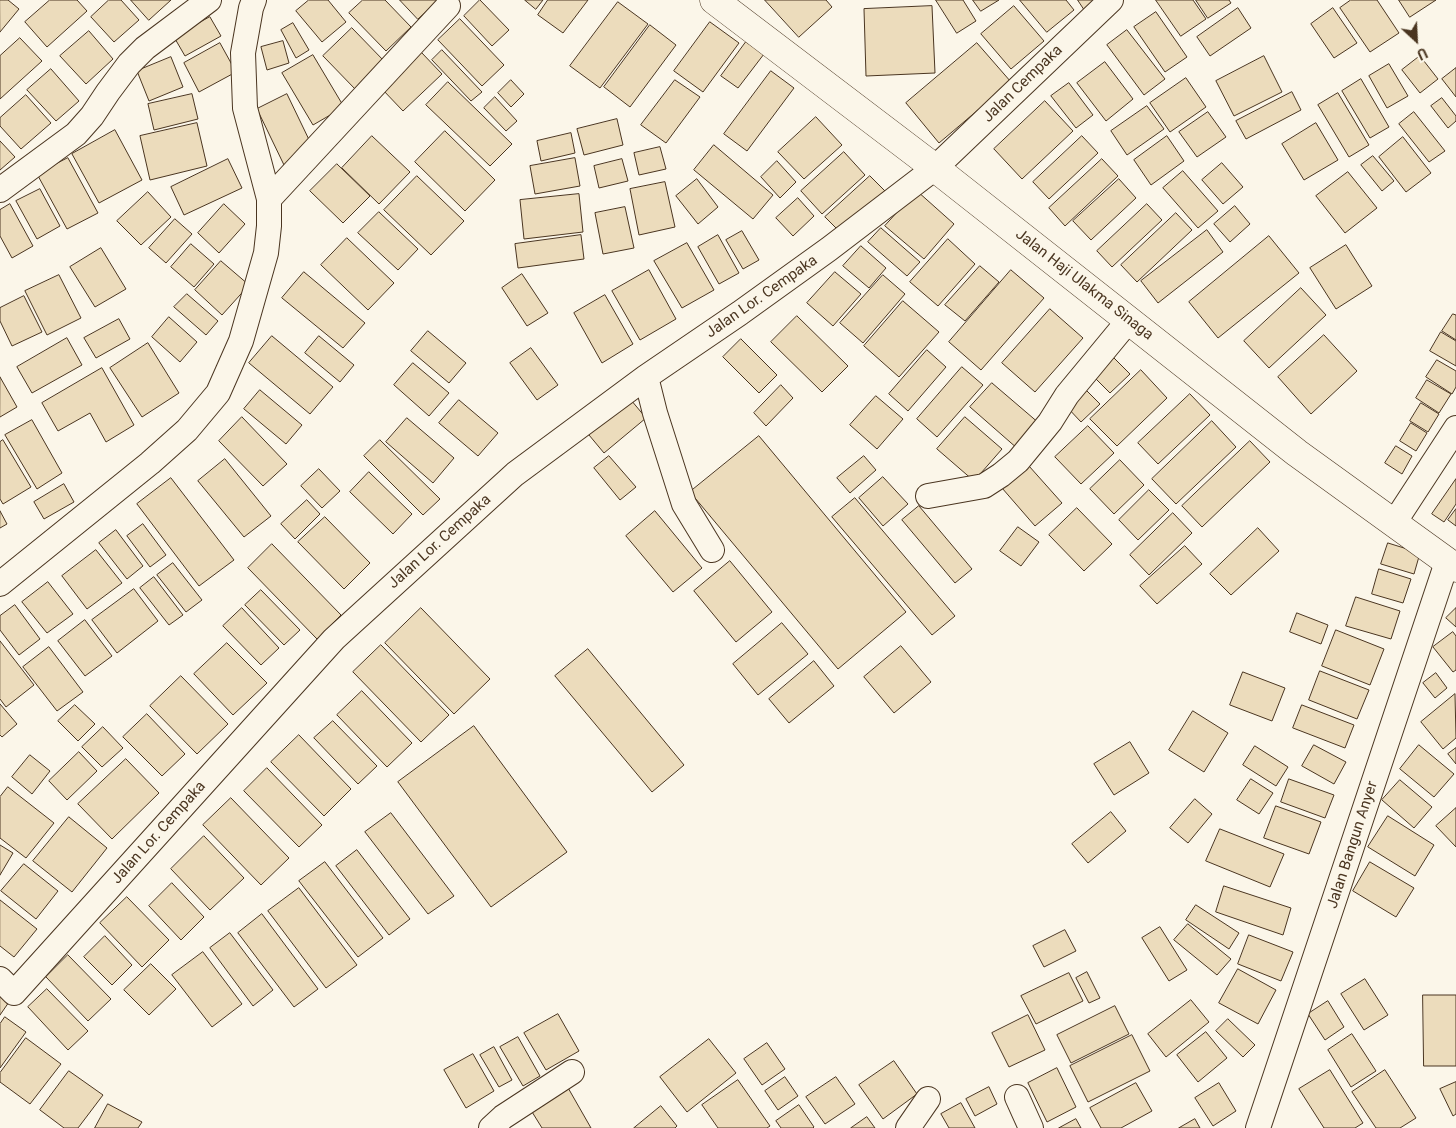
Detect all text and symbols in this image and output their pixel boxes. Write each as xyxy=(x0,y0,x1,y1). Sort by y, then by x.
north arrow xyxy=(1391,15,1441,65)
street label: Jalan Cempaka xyxy=(980,42,1066,126)
text: U xyxy=(1415,44,1430,63)
street label: Jalan Haji Ulakma Sinaga xyxy=(1012,226,1156,344)
street label: Jalan Lor. Cempaka xyxy=(703,252,821,342)
street label: Jalan Lor. Cempaka xyxy=(385,491,495,593)
street label: Jalan Lor. Cempaka xyxy=(108,778,210,888)
street label: Jalan Bangun Anyer xyxy=(1324,779,1382,911)

